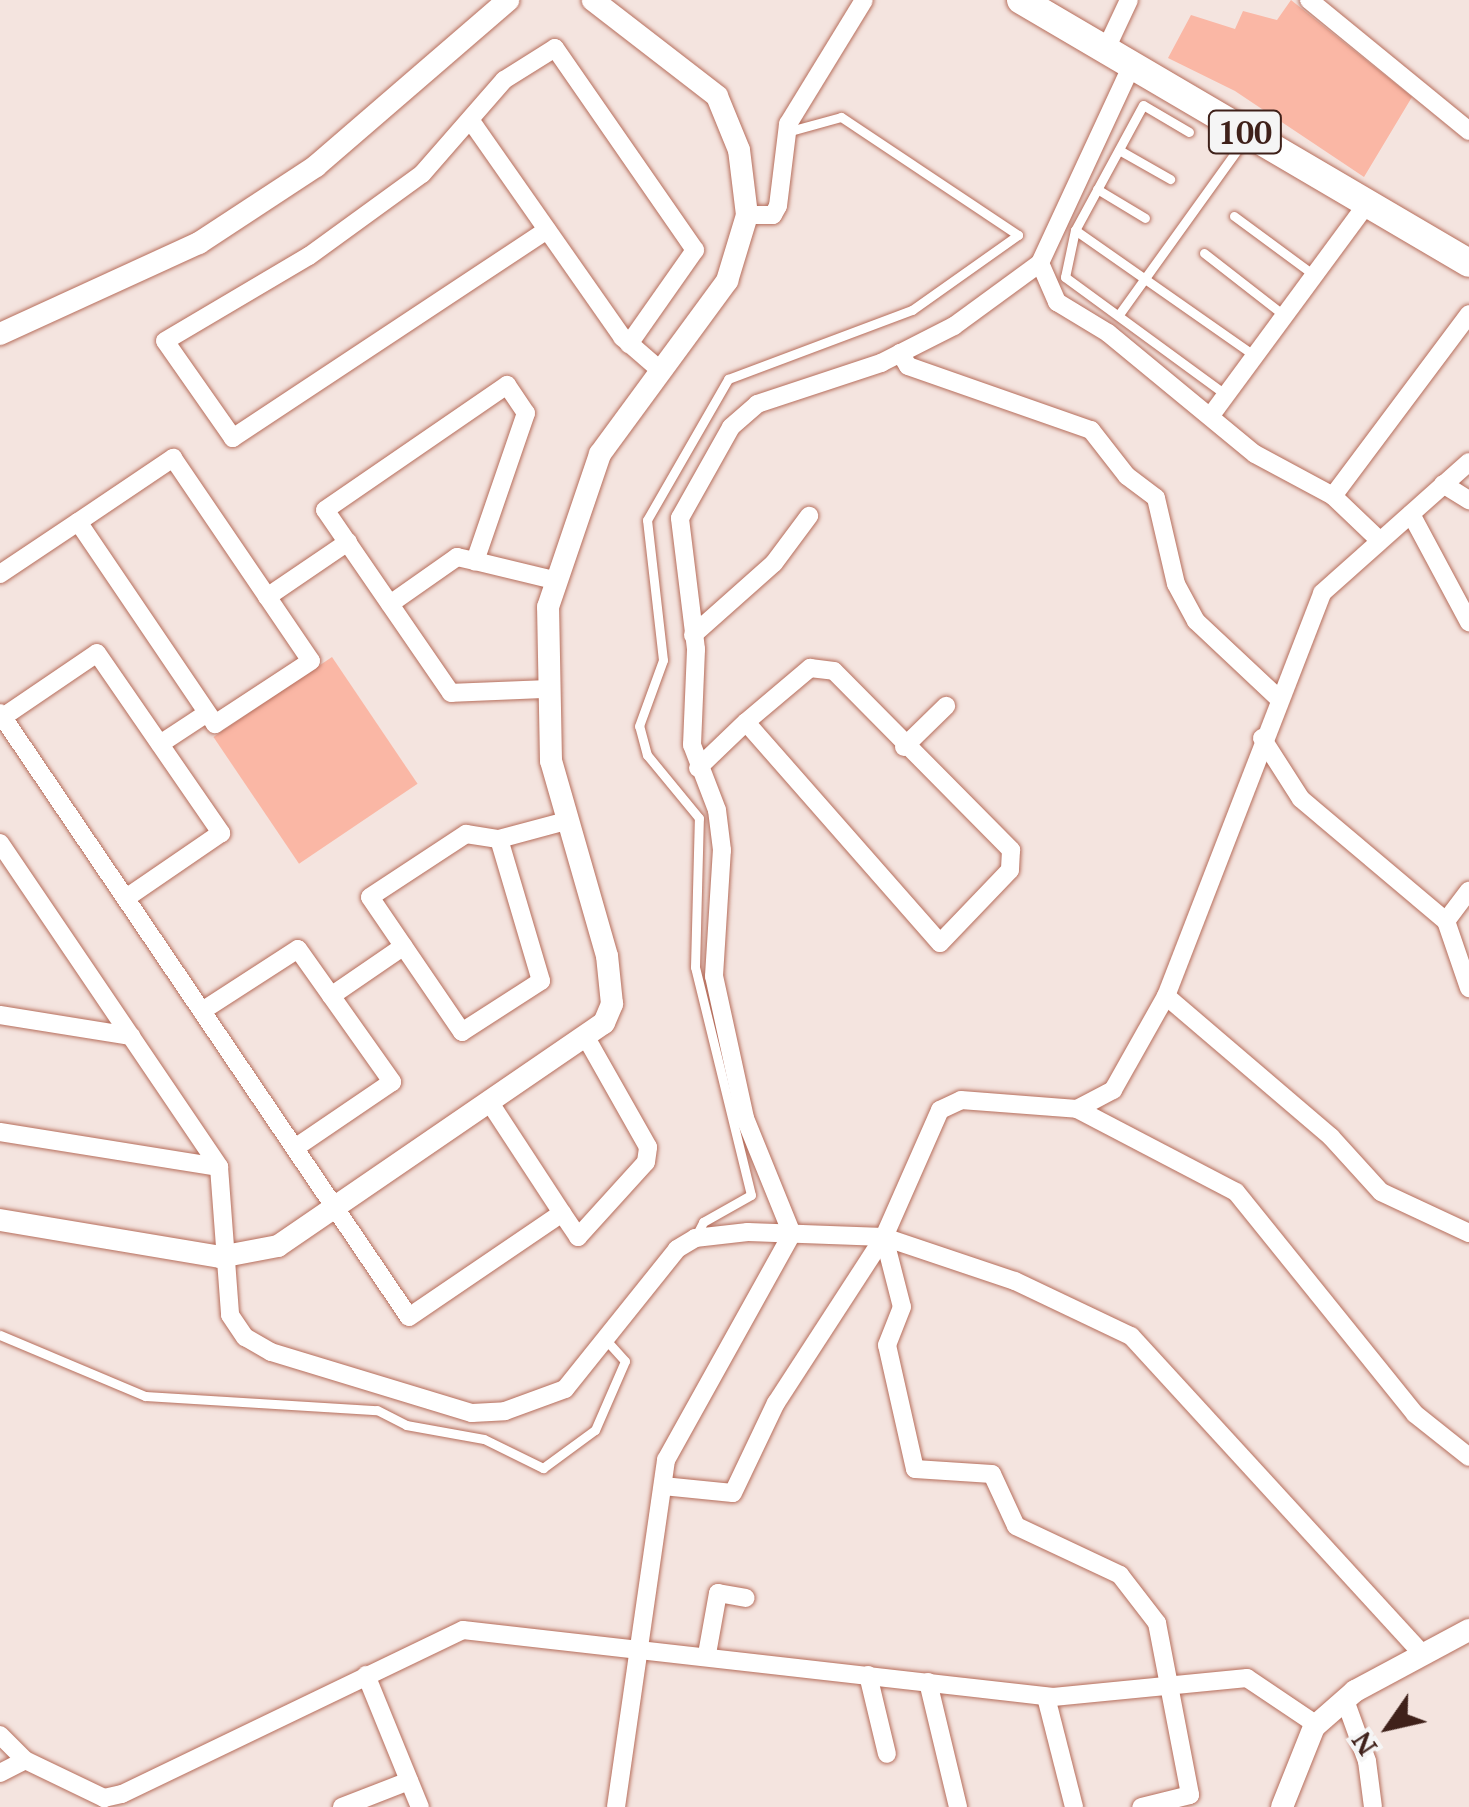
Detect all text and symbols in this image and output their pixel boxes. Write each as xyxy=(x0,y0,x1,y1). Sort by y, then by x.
road number: 100 xyxy=(1208,105,1282,159)
north arrow xyxy=(1339,1677,1439,1777)
text: N xyxy=(1342,1725,1385,1763)

